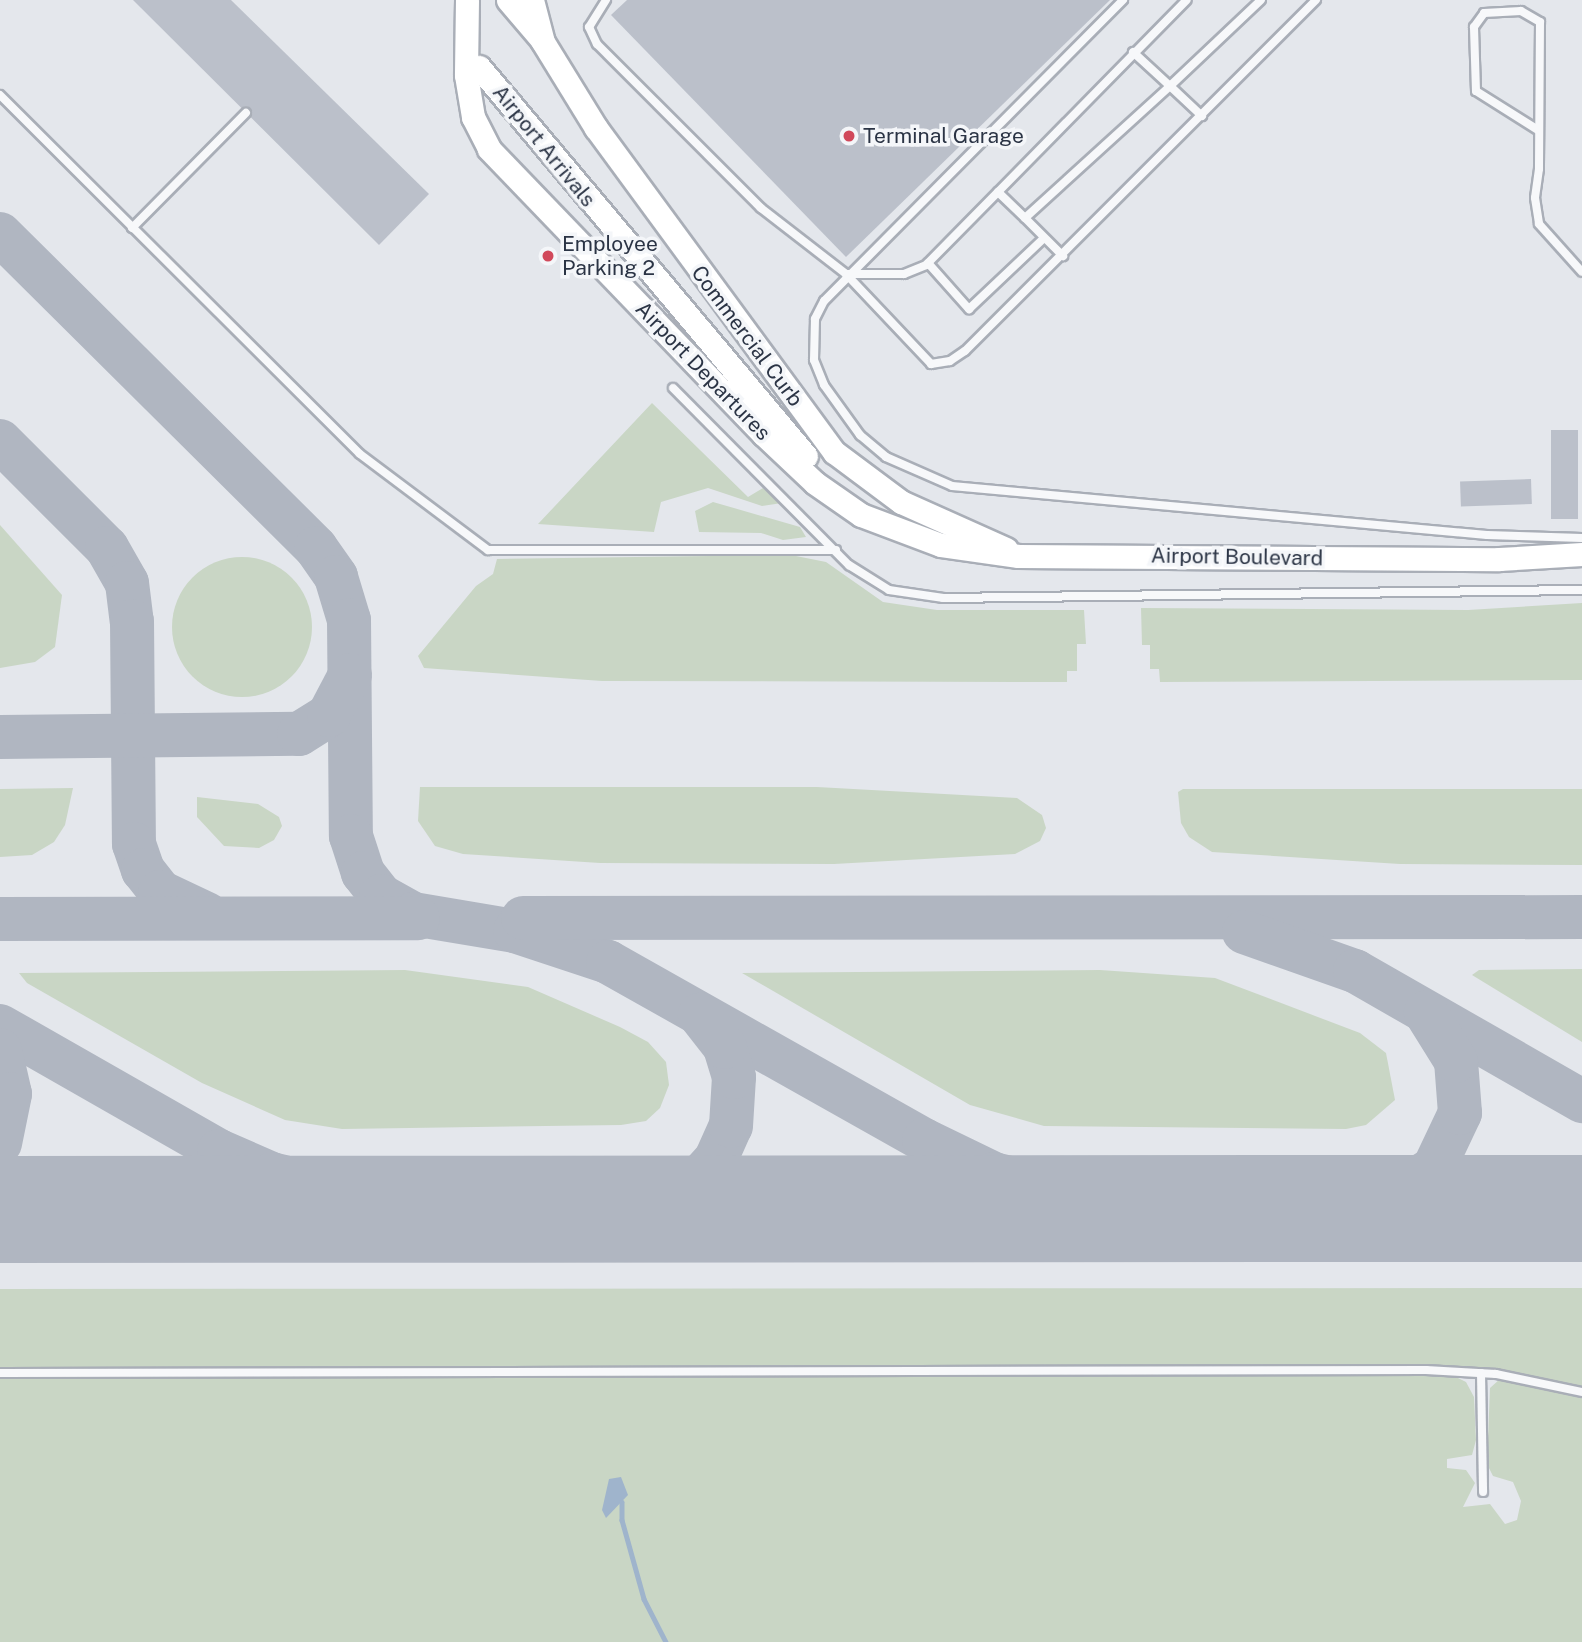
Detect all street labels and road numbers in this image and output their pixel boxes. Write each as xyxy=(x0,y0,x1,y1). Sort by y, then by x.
street label: Airport Arrivals xyxy=(487,80,601,212)
street label: Commercial Curb xyxy=(686,261,808,411)
street label: Airport Departures xyxy=(630,296,776,446)
street label: Airport Boulevard xyxy=(1151,543,1323,571)

